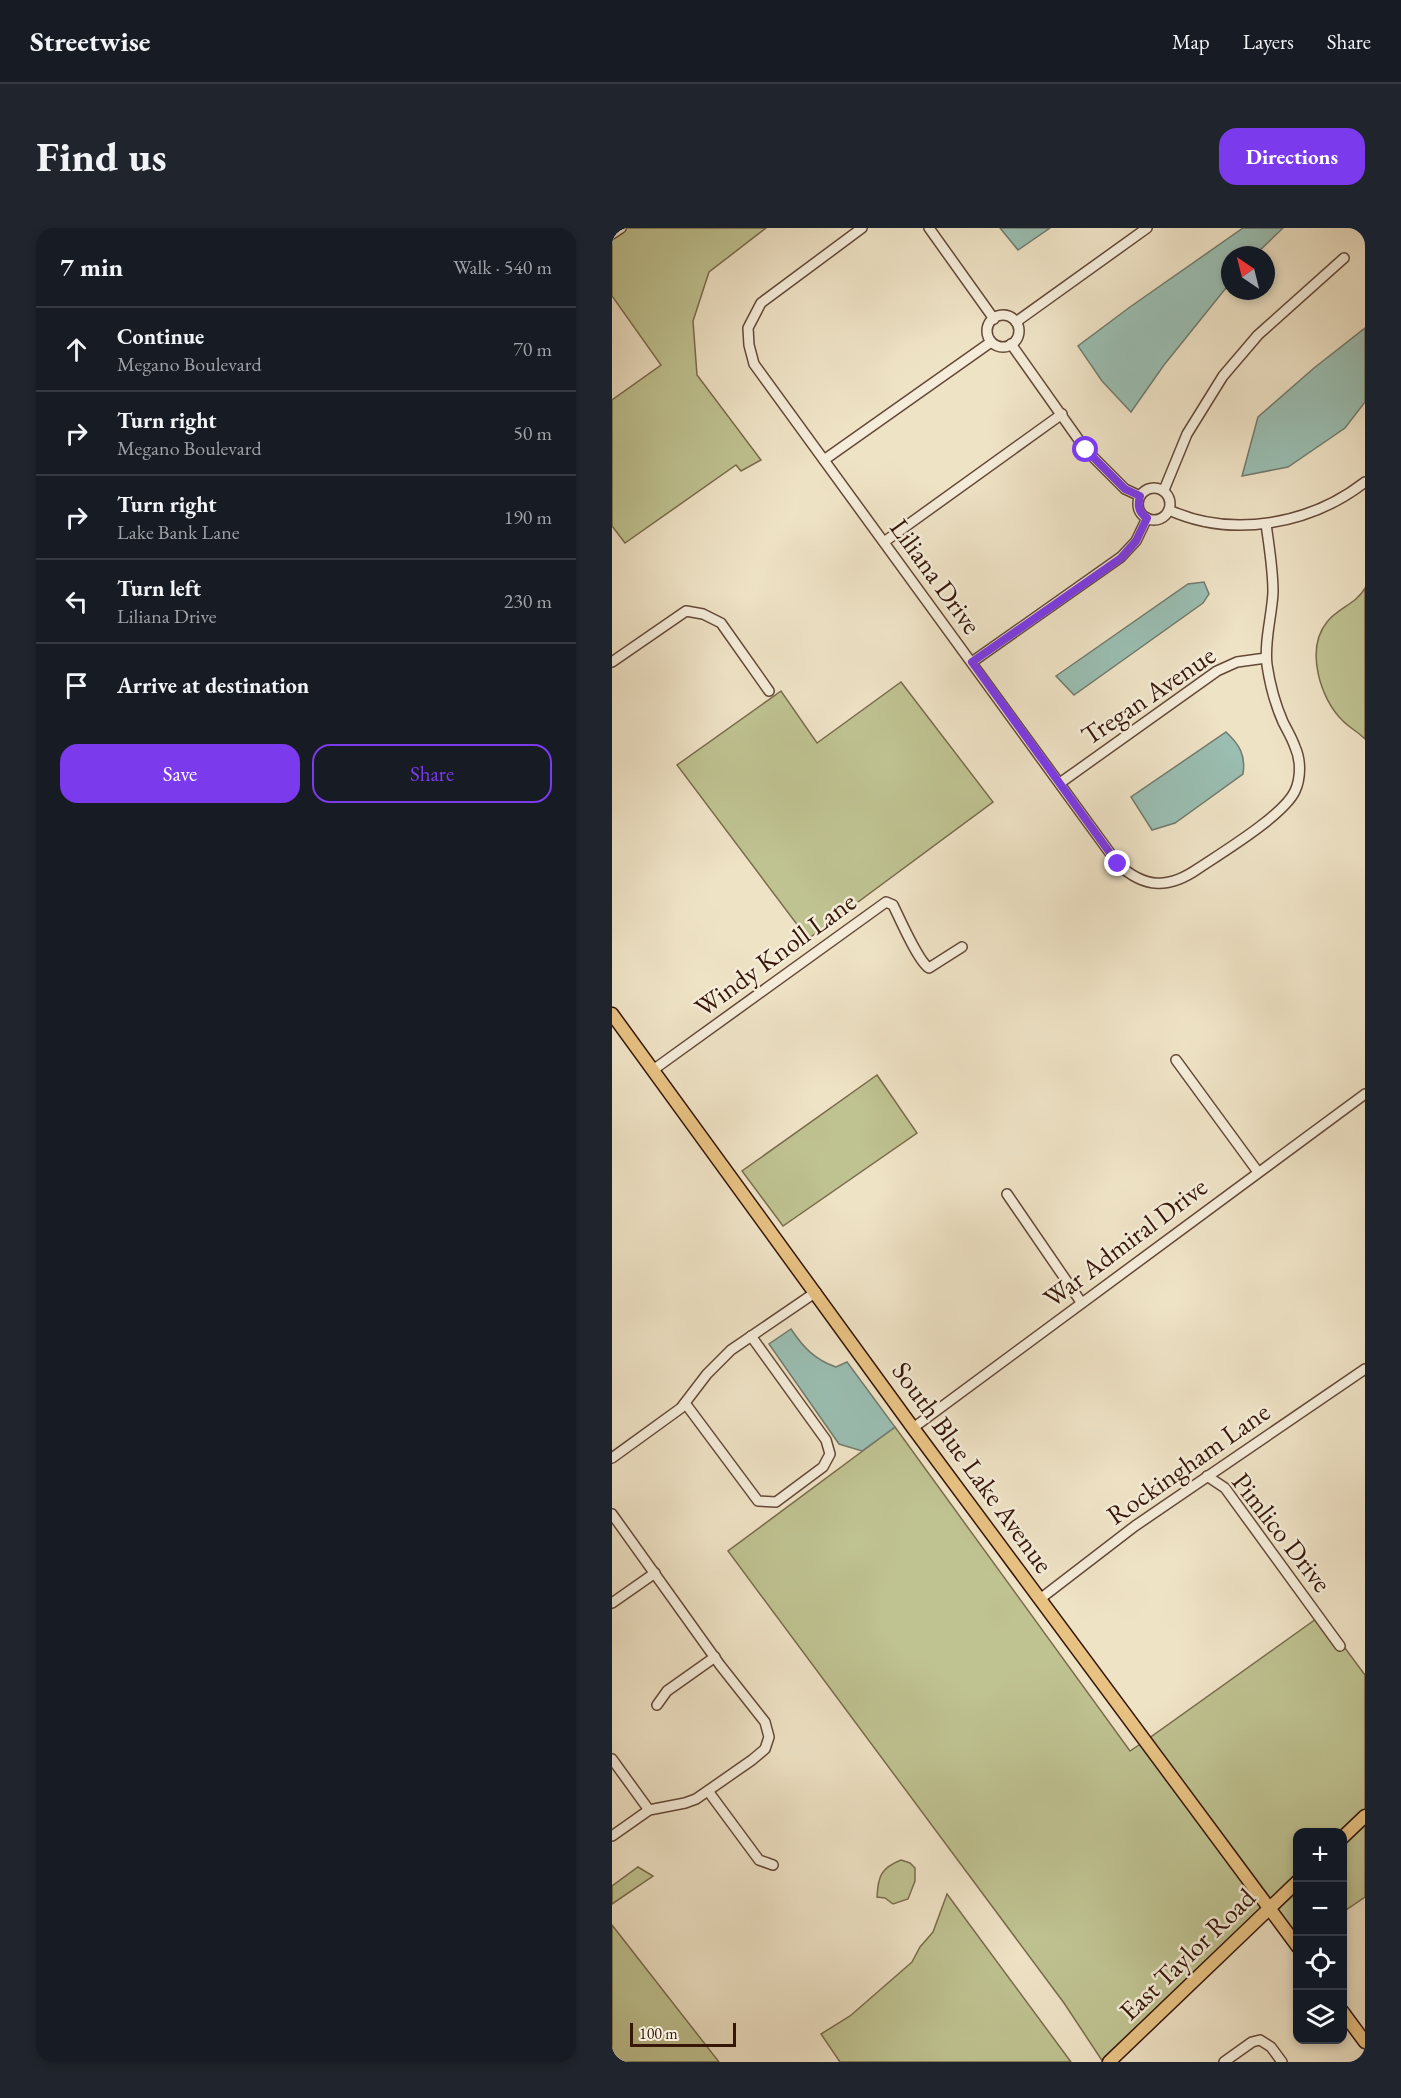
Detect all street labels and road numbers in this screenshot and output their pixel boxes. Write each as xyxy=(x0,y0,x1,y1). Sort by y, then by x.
street label: Liliana Drive xyxy=(882,511,990,641)
street label: Tregan Avenue xyxy=(1074,637,1222,753)
street label: Windy Knoll Lane xyxy=(687,884,863,1024)
street label: War Admiral Drive xyxy=(1036,1169,1214,1315)
street label: South Blue Lake Avenue xyxy=(884,1354,1062,1580)
street label: Rockingham Lane xyxy=(1100,1394,1276,1532)
street label: Pimlico Drive xyxy=(1224,1465,1340,1599)
street label: East Taylor Road xyxy=(1111,1880,1263,2028)

